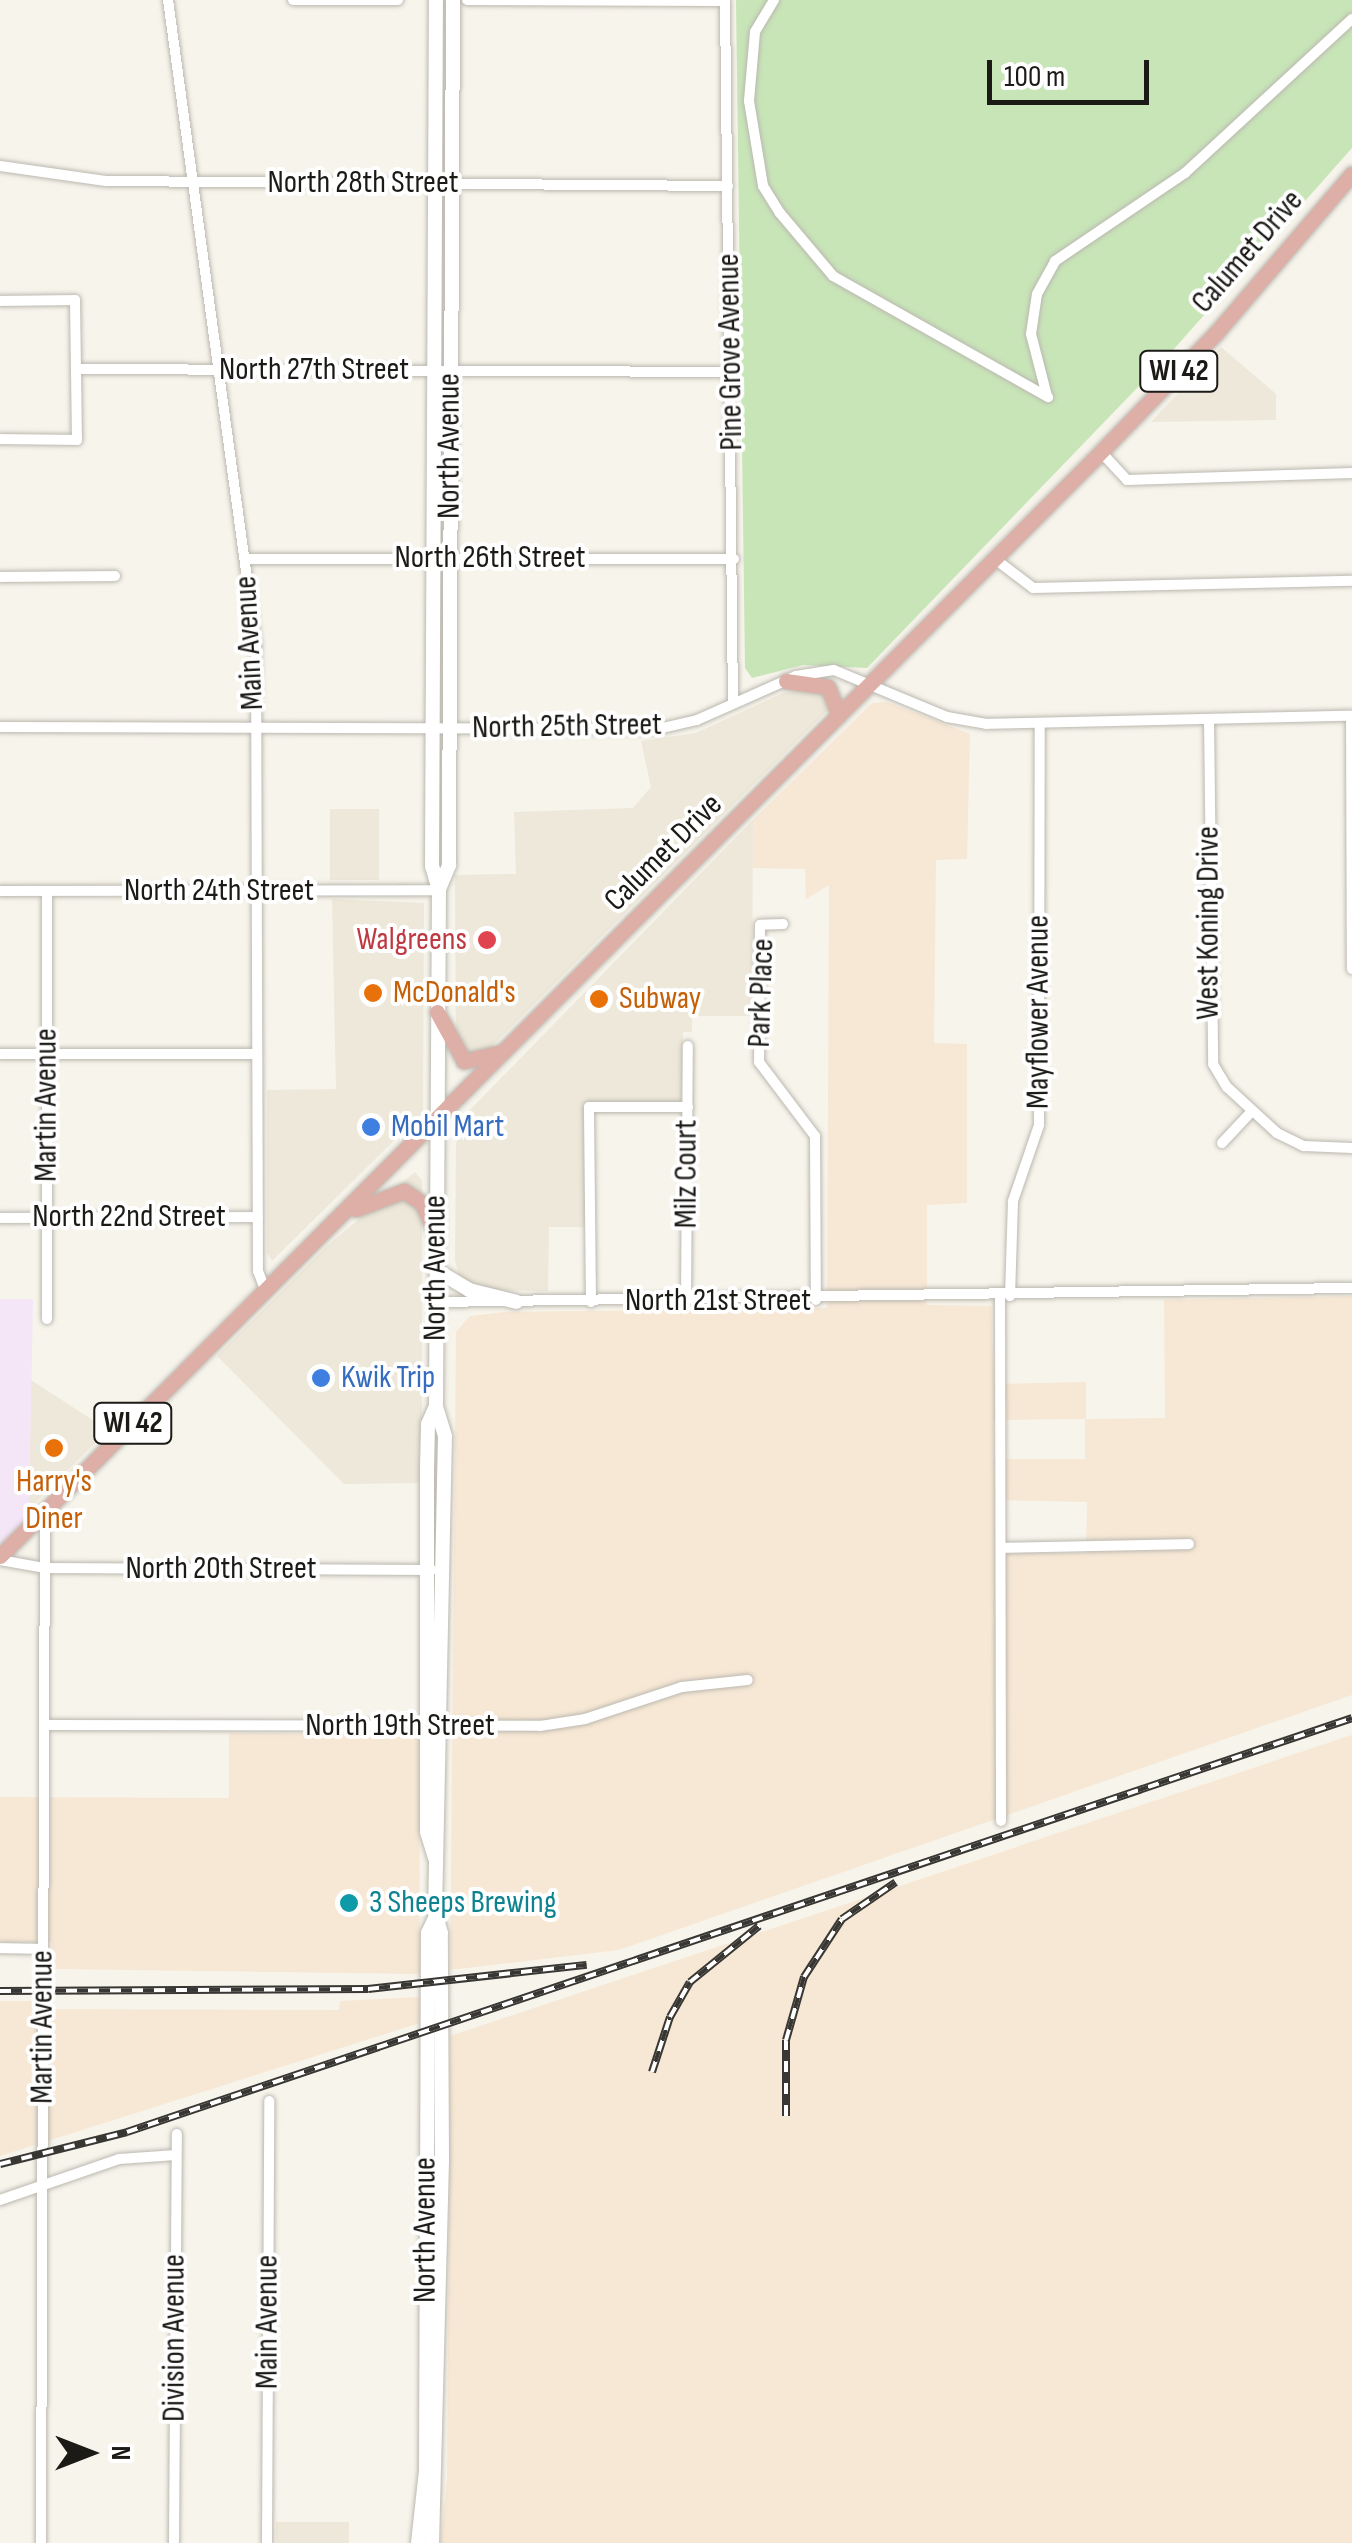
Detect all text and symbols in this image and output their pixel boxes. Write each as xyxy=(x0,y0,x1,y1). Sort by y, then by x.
scale bar xyxy=(992,40,1154,102)
text: 100 m xyxy=(1004,59,1065,95)
street label: North 28th Street xyxy=(268,164,458,202)
street label: Calumet Drive xyxy=(1184,183,1312,321)
street label: Pine Grove Avenue xyxy=(710,253,752,451)
road number: WI 42 xyxy=(1139,346,1219,396)
street label: North 27th Street xyxy=(219,351,409,389)
street label: North Avenue xyxy=(431,373,469,519)
street label: North 26th Street xyxy=(395,539,585,577)
street label: Main Avenue xyxy=(227,575,273,711)
street label: North 25th Street xyxy=(472,706,662,748)
street label: Calumet Drive xyxy=(597,786,731,920)
street label: West Koning Drive xyxy=(1190,826,1228,1020)
street label: North 24th Street xyxy=(124,872,314,910)
street label: Mayflower Avenue xyxy=(1020,915,1058,1109)
place label: Walgreens xyxy=(356,921,467,959)
marker: Walgreens xyxy=(476,929,498,951)
street label: Park Place xyxy=(741,938,783,1048)
place label: McDonald's xyxy=(393,974,516,1012)
place label: Subway xyxy=(619,980,701,1018)
marker: McDonald's xyxy=(362,982,384,1004)
marker: Subway xyxy=(588,988,610,1010)
street label: Martin Avenue xyxy=(28,1028,66,1182)
place label: Mobil Mart xyxy=(391,1108,504,1146)
marker: Mobil Mart xyxy=(360,1116,382,1138)
street label: Milz Court xyxy=(668,1120,706,1228)
street label: North Avenue xyxy=(417,1195,455,1341)
street label: North 22nd Street xyxy=(32,1198,226,1236)
street label: North 21st Street xyxy=(625,1282,811,1320)
place label: Kwik Trip xyxy=(341,1359,435,1397)
marker: Kwik Trip xyxy=(310,1367,332,1389)
road number: WI 42 xyxy=(93,1398,173,1448)
marker: Harry's Diner xyxy=(43,1437,65,1459)
place label: Harry's Diner xyxy=(16,1464,92,1539)
street label: North 20th Street xyxy=(125,1550,317,1588)
street label: North 19th Street xyxy=(305,1707,495,1745)
place label: 3 Sheeps Brewing xyxy=(369,1884,556,1922)
marker: 3 Sheeps Brewing xyxy=(338,1892,360,1914)
street label: Martin Avenue xyxy=(24,1950,62,2104)
street label: North Avenue xyxy=(407,2157,445,2303)
street label: Division Avenue xyxy=(156,2254,194,2422)
street label: Main Avenue xyxy=(249,2255,287,2389)
north arrow xyxy=(40,2403,140,2503)
text: N xyxy=(104,2446,137,2460)

